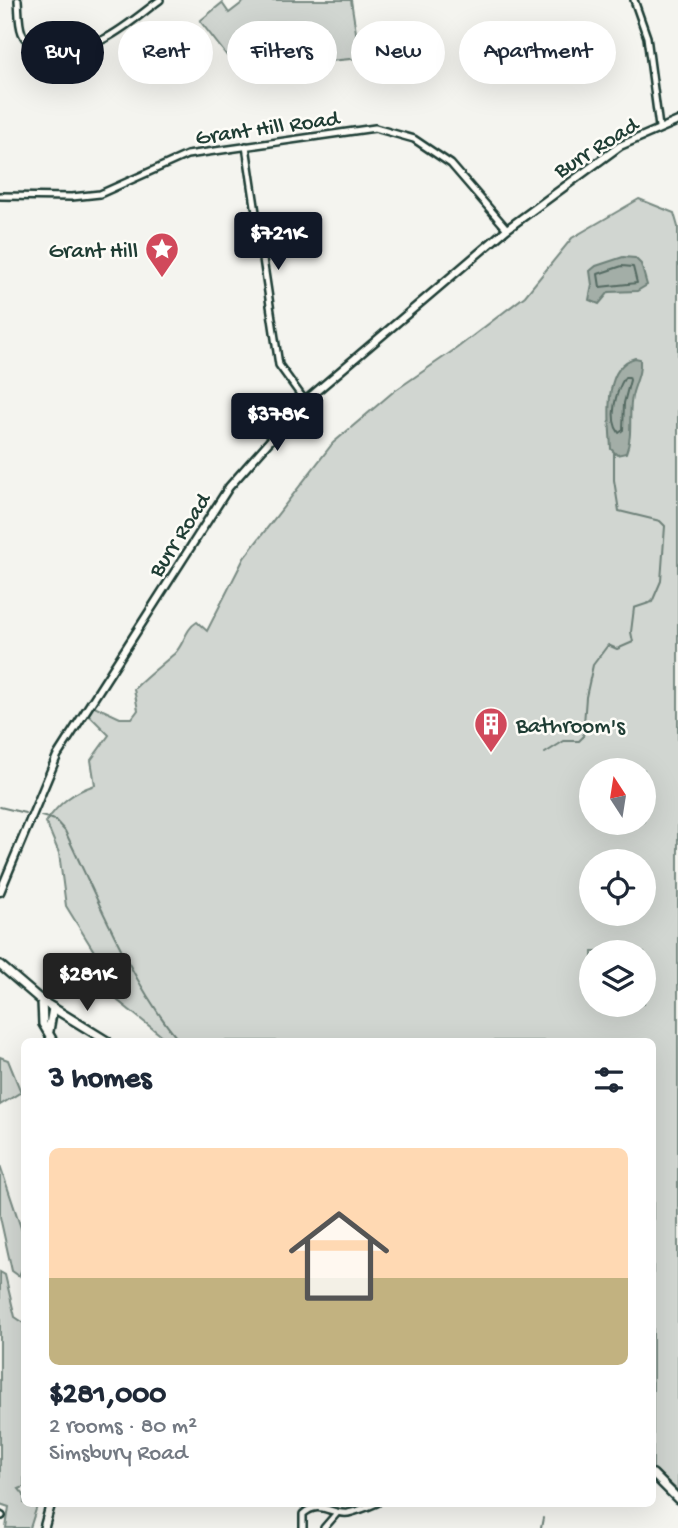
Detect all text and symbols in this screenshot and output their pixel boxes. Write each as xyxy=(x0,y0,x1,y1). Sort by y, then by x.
chip: Buy xyxy=(21,21,104,84)
chip: Rent xyxy=(118,21,213,84)
chip: Filters xyxy=(227,21,337,84)
chip: New xyxy=(351,21,445,84)
chip: Apartment xyxy=(459,21,616,84)
street label: Grant Hill Road xyxy=(194,106,343,153)
street label: Burr Road xyxy=(549,112,645,186)
pin: $721K xyxy=(229,212,327,272)
text: $721K xyxy=(250,221,306,248)
place icon: Grant Hill xyxy=(143,230,181,279)
place label: Grant Hill xyxy=(49,239,138,266)
pin: $378K xyxy=(228,393,326,453)
text: $378K xyxy=(247,402,307,429)
street label: Burr Road xyxy=(143,488,219,584)
building icon: Bathroom's xyxy=(472,705,510,754)
place label: Bathroom's xyxy=(515,714,625,741)
north arrow xyxy=(579,758,656,835)
map controls xyxy=(579,758,656,1017)
button: locate xyxy=(579,849,656,926)
button: layers xyxy=(579,940,656,1017)
pin: $281K xyxy=(38,954,136,1013)
text: $281K xyxy=(59,962,115,989)
icon: filters xyxy=(590,1061,628,1099)
text: 3 homes xyxy=(49,1063,151,1098)
icon: home xyxy=(276,1193,402,1319)
text: $281,000 xyxy=(49,1379,166,1414)
text: 2 rooms · 80 m² xyxy=(49,1414,197,1441)
text: Simsbury Road xyxy=(49,1441,188,1468)

